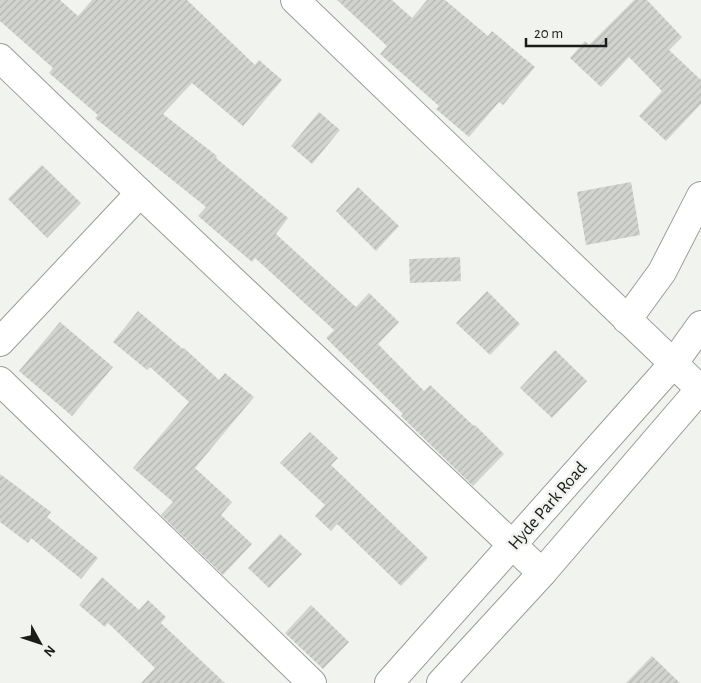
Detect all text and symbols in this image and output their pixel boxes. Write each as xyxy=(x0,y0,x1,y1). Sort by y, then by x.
scale bar xyxy=(526,15,606,47)
text: 20 m xyxy=(534,26,563,41)
street label: Hyde Park Road xyxy=(505,459,591,553)
north arrow xyxy=(15,618,65,668)
text: N xyxy=(41,642,58,659)

